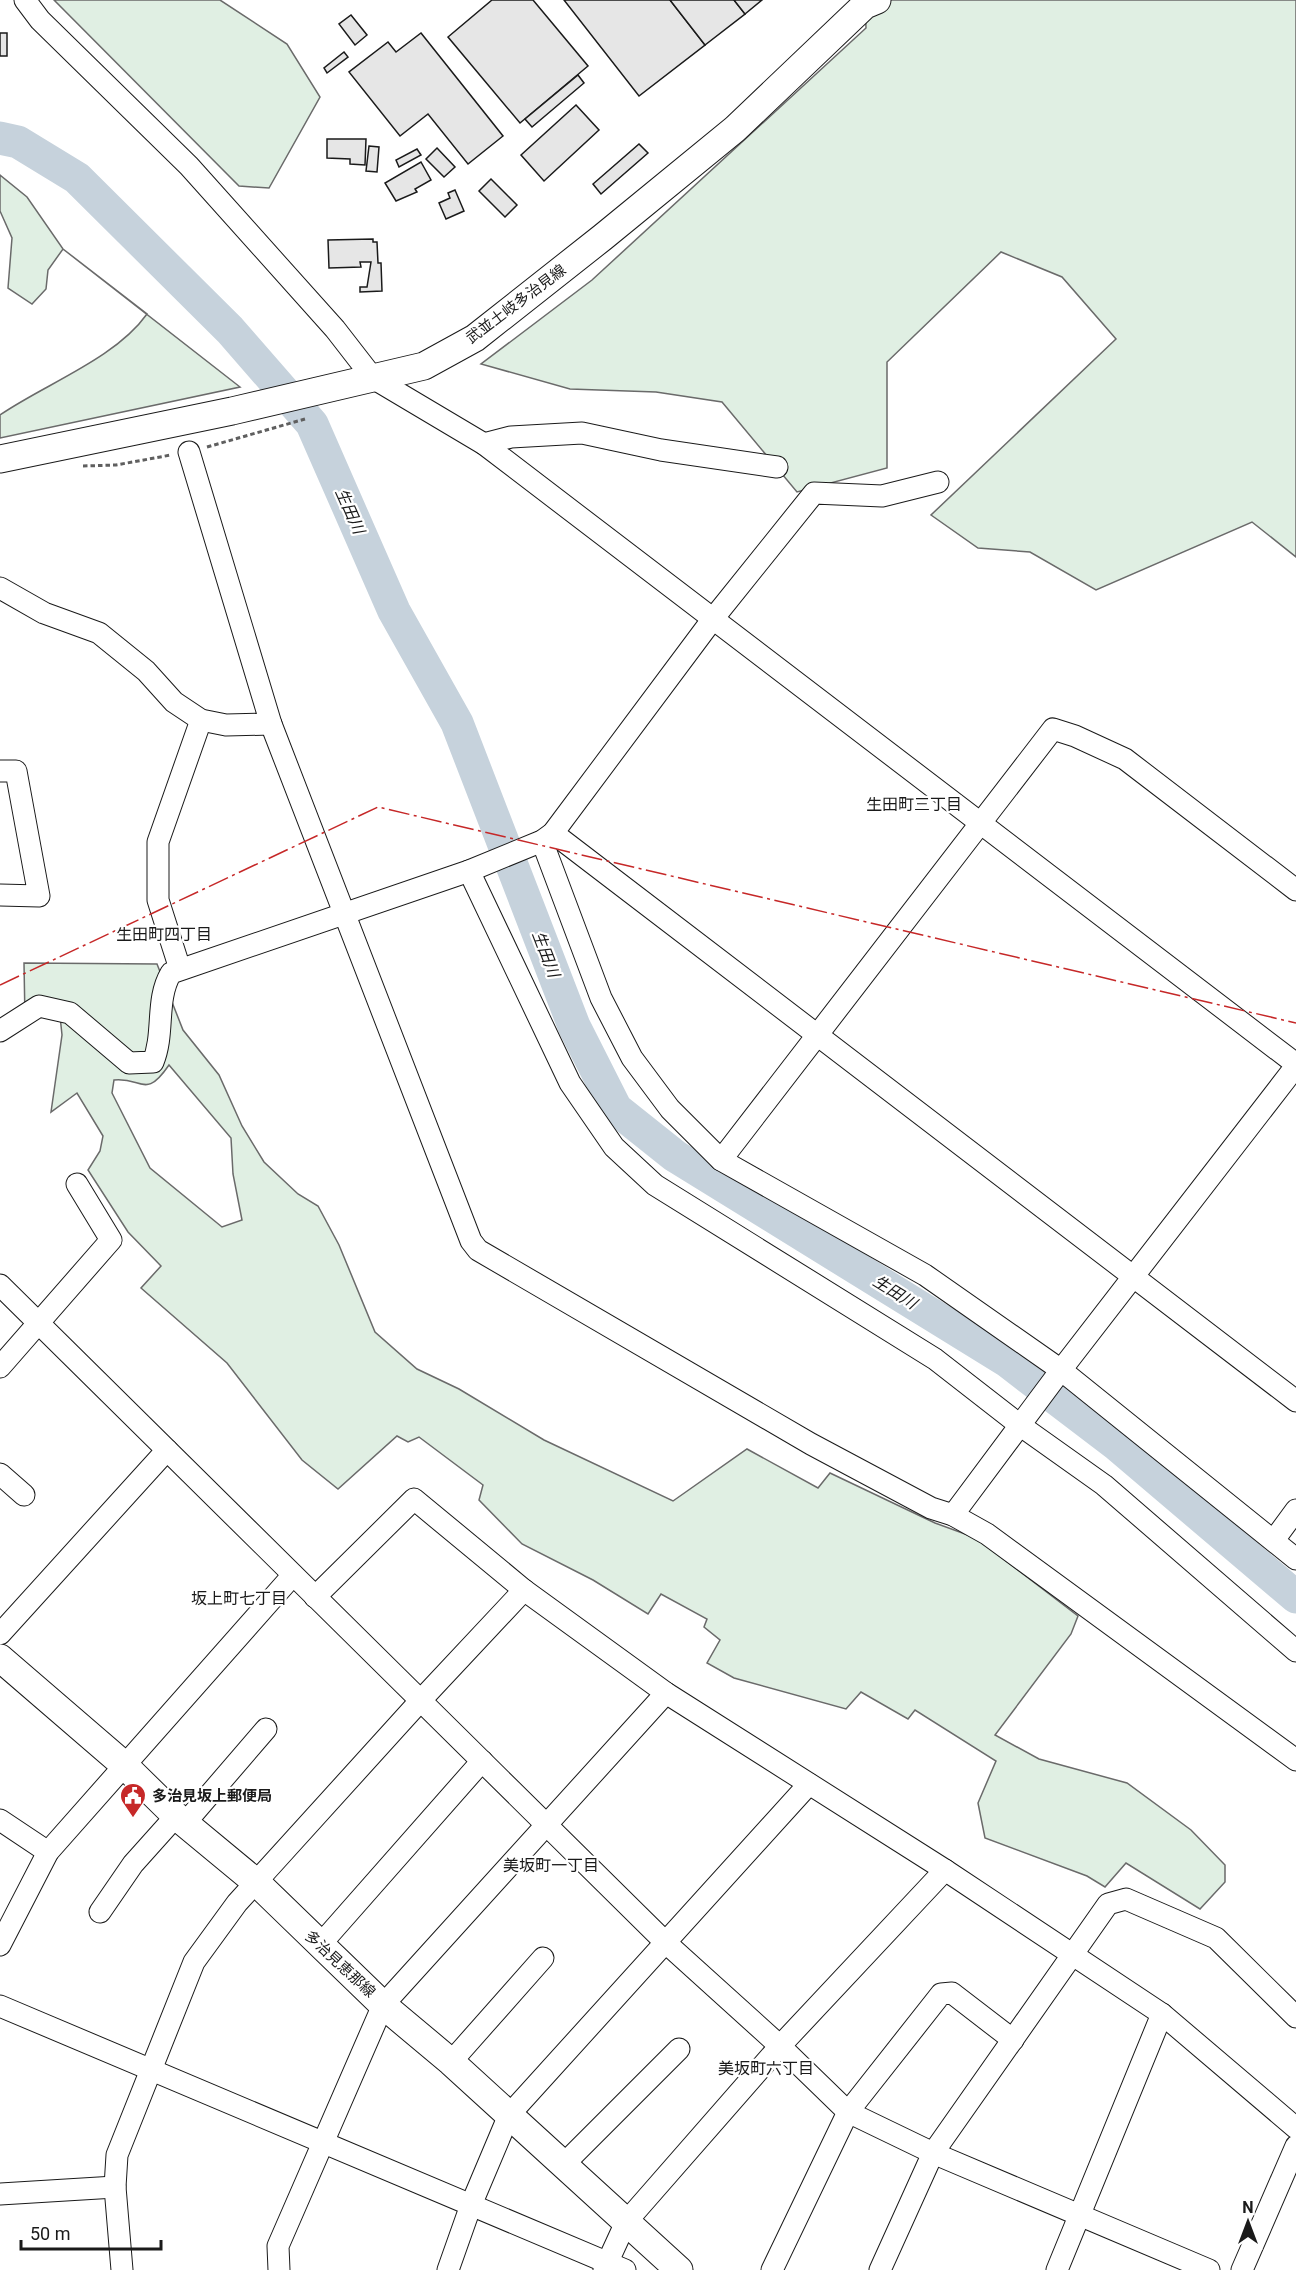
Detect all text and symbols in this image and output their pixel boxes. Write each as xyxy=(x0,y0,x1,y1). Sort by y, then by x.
street label: 武並土岐多治見線 xyxy=(463,261,569,347)
water label: 生田川 xyxy=(332,485,369,539)
district label: 生田町三丁目 xyxy=(866,795,962,814)
district label: 生田町四丁目 xyxy=(116,925,212,944)
water label: 生田川 xyxy=(529,928,564,982)
water label: 生田川 xyxy=(870,1271,922,1314)
district label: 坂上町七丁目 xyxy=(191,1589,287,1608)
public building icon: 多治見坂上郵便局 xyxy=(118,1781,148,1819)
place label: 多治見坂上郵便局 xyxy=(152,1787,272,1805)
district label: 美坂町一丁目 xyxy=(503,1856,599,1875)
street label: 多治見恵那線 xyxy=(301,1927,379,2001)
district label: 美坂町六丁目 xyxy=(718,2059,814,2078)
north arrow xyxy=(1218,2192,1278,2252)
text: N xyxy=(1242,2198,1254,2217)
scale bar xyxy=(21,2213,160,2251)
text: 50 m xyxy=(30,2223,70,2244)

